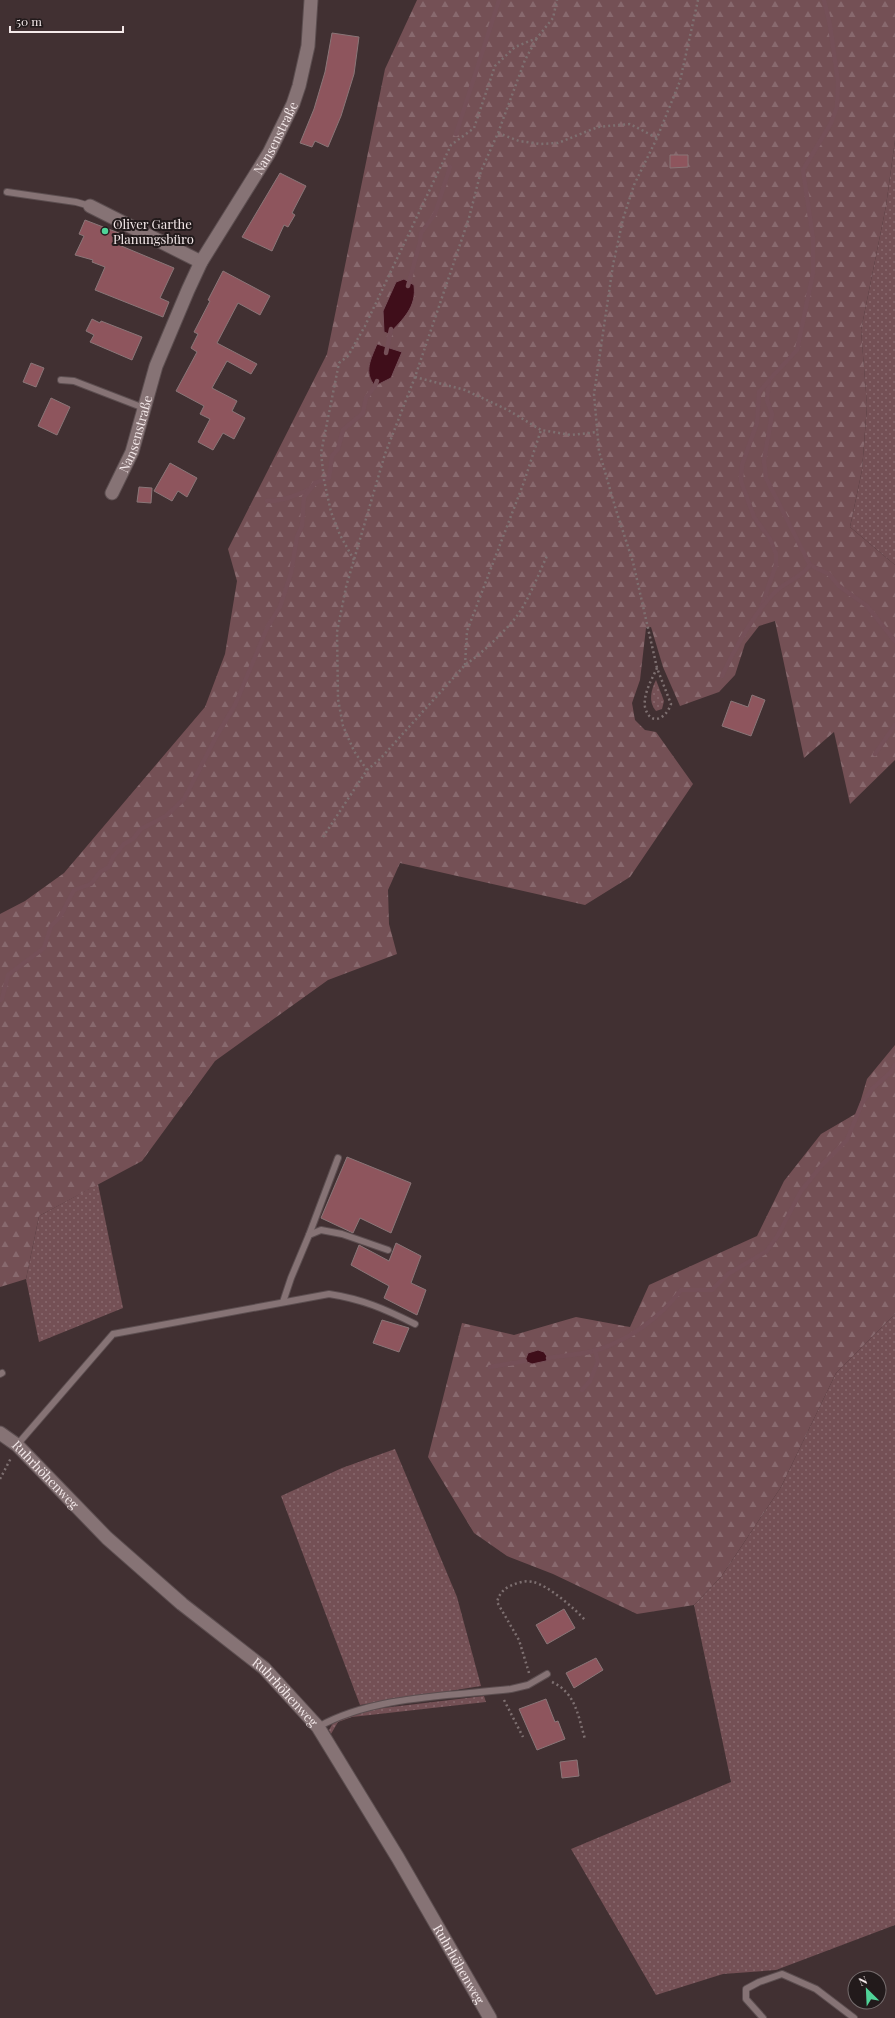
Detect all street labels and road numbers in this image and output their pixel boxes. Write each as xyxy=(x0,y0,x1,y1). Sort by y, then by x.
street label: Nansenstraße xyxy=(249,98,301,177)
street label: Nansenstraße xyxy=(114,393,156,475)
street label: Ruhrhöhenweg xyxy=(9,1436,83,1512)
street label: Ruhrhöhenweg xyxy=(249,1653,322,1730)
street label: Ruhrhöhenweg xyxy=(430,1921,489,2007)

